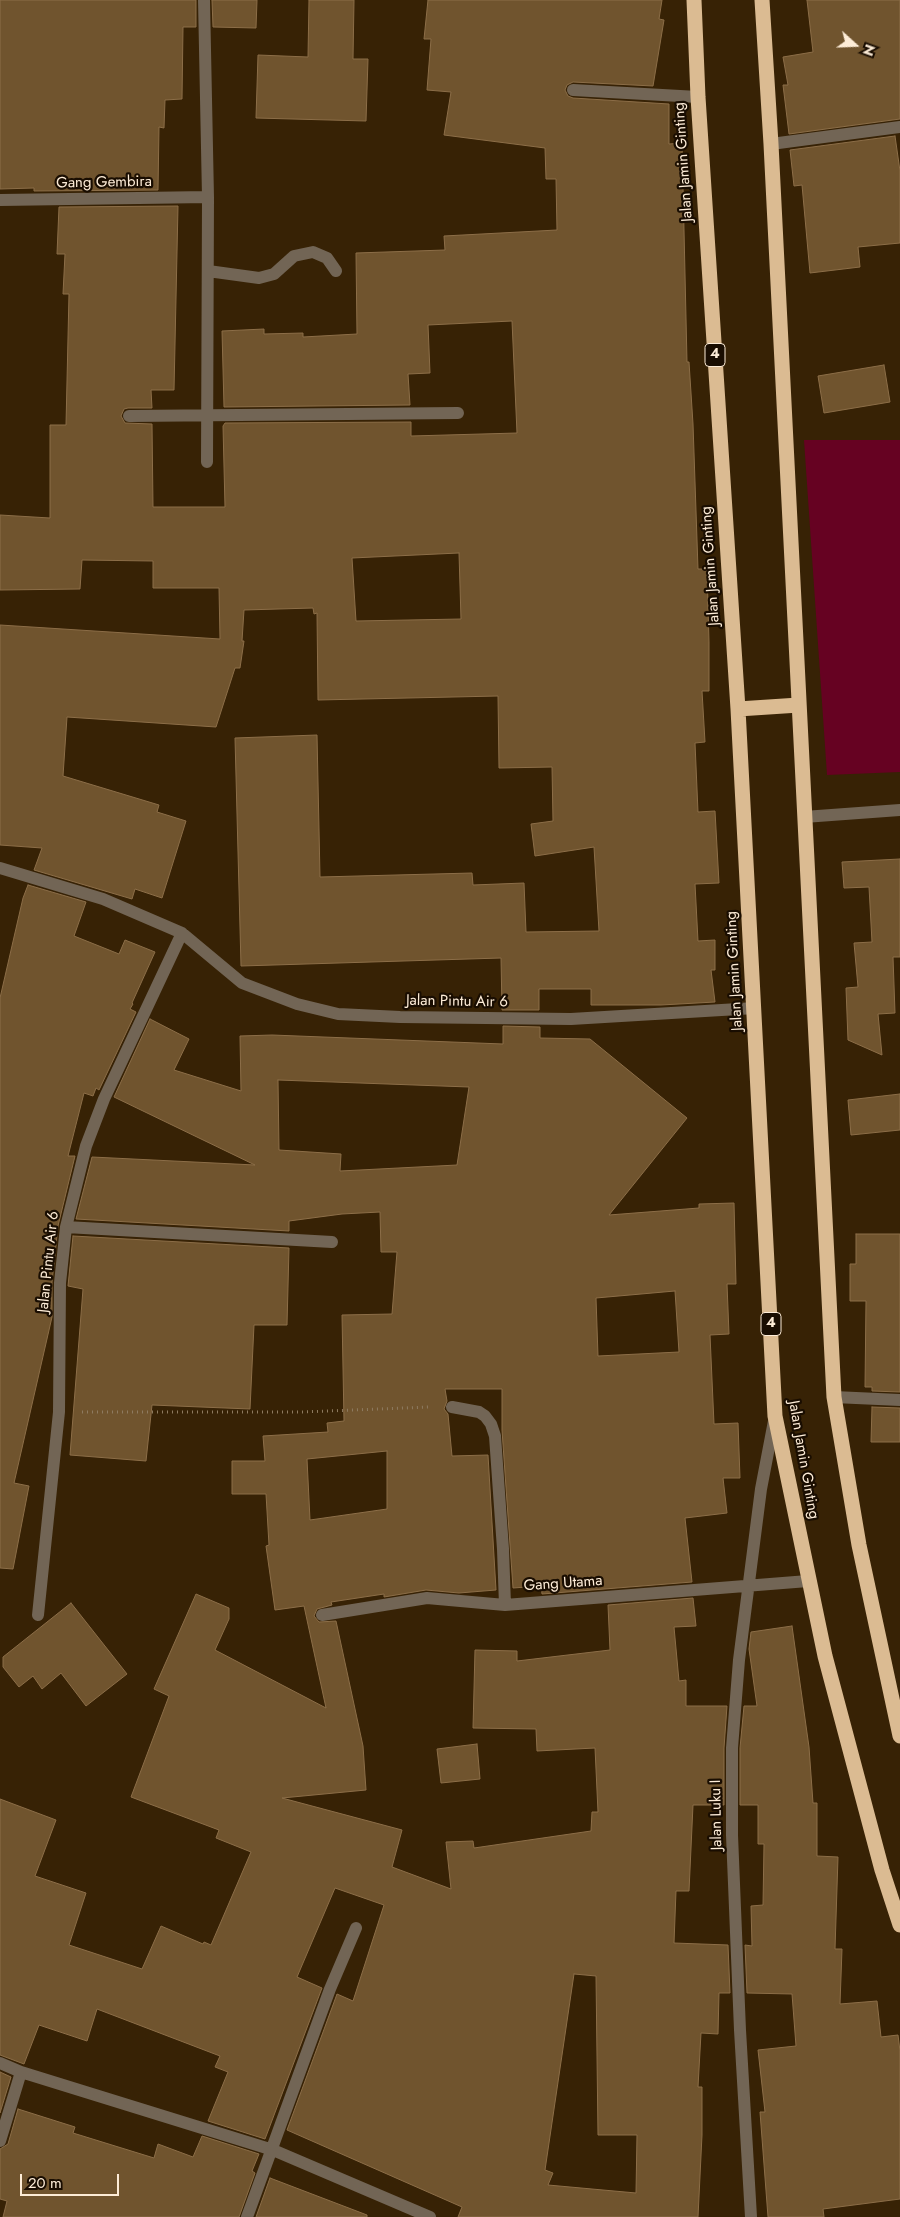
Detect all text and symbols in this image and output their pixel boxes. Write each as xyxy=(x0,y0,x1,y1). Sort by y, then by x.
north arrow xyxy=(830,20,880,70)
text: N xyxy=(858,41,880,59)
street label: Jalan Jamin Ginting xyxy=(671,102,697,222)
street label: Gang Gembira xyxy=(56,173,152,193)
road number: 4 xyxy=(705,344,725,366)
street label: Jalan Jamin Ginting xyxy=(698,506,724,626)
street label: Jalan Jamin Ginting xyxy=(723,911,747,1031)
street label: Jalan Pintu Air 6 xyxy=(406,992,508,1012)
street label: Jalan Pintu Air 6 xyxy=(35,1210,63,1314)
road number: 4 xyxy=(761,1312,781,1336)
street label: Jalan Jamin Ginting xyxy=(784,1399,822,1521)
street label: Gang Utama xyxy=(523,1572,603,1596)
street label: Jalan Luku I xyxy=(707,1780,727,1850)
scale bar xyxy=(22,2164,121,2196)
text: 20 m xyxy=(28,2172,62,2194)

